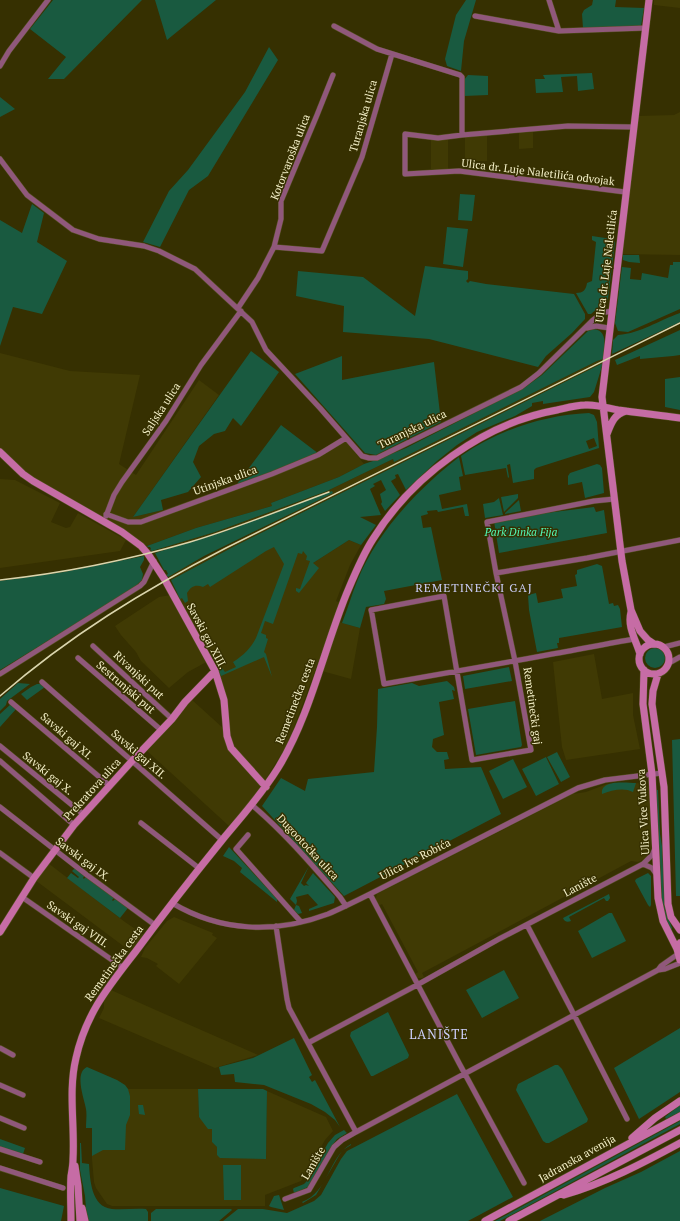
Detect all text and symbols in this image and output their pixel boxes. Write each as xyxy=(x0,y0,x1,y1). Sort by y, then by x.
street label: Turanjska ulica xyxy=(346,78,380,154)
street label: Kotorvaroška ulica xyxy=(267,112,313,202)
street label: Ulica dr. Luje Naletilića odvojak xyxy=(461,156,616,188)
street label: Ulica dr. Luje Naletilića xyxy=(592,208,620,323)
street label: Saljska ulica xyxy=(139,380,184,438)
street label: Turanjska ulica xyxy=(375,406,449,452)
street label: Utinjska ulica xyxy=(191,462,259,498)
park label: Park Dinka Fija xyxy=(483,525,558,539)
district label: REMETINEČKI GAJ xyxy=(415,580,533,595)
street label: Savski gaj XIII. xyxy=(184,601,230,671)
street label: Rivanjski put xyxy=(111,648,167,702)
street label: Remetinečka cesta xyxy=(272,656,318,746)
street label: Sestrunjski put xyxy=(94,658,158,716)
street label: Remetinečki gaj xyxy=(521,666,545,746)
street label: Savski gaj XI. xyxy=(38,709,96,763)
street label: Savski gaj XII. xyxy=(108,726,170,782)
street label: Savski gaj X. xyxy=(20,748,76,798)
street label: Prekratova ulica xyxy=(60,755,124,823)
street label: Ulica Vice Vukova xyxy=(634,768,652,855)
street label: Dugootočka ulica xyxy=(274,811,342,883)
street label: Savski gaj IX. xyxy=(53,834,113,884)
street label: Ulica Ive Robića xyxy=(377,835,453,883)
street label: Lanište xyxy=(561,870,600,900)
street label: Savski gaj VIII. xyxy=(44,897,112,951)
street label: Remetinečka cesta xyxy=(82,922,147,1004)
district label: LANIŠTE xyxy=(409,1025,469,1043)
street label: Jadranska avenija xyxy=(536,1131,618,1185)
street label: Lanište xyxy=(298,1144,328,1182)

